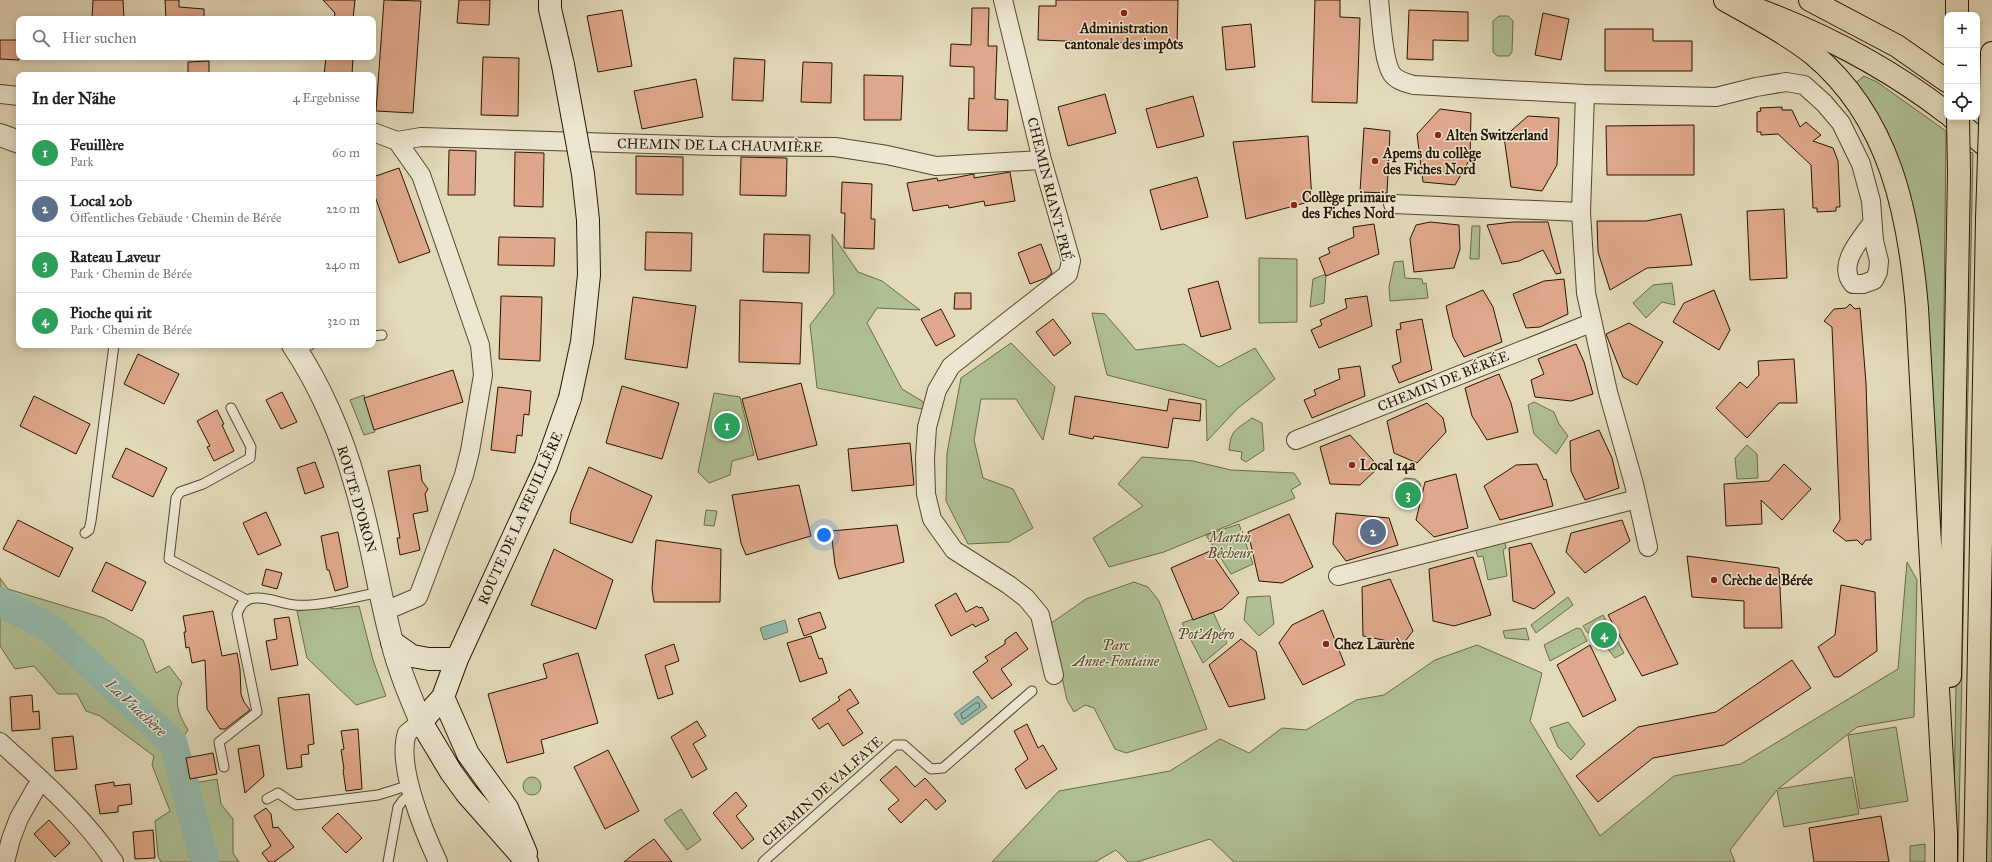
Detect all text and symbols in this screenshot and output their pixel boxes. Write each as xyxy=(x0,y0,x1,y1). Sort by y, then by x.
marker: Administration cantonale des impôts xyxy=(1119,8,1129,18)
map controls xyxy=(1944,12,1980,120)
button: + xyxy=(1944,12,1980,48)
search box xyxy=(16,16,376,60)
place label: Administration cantonale des impôts xyxy=(1065,20,1183,54)
icon: search xyxy=(30,27,52,49)
text: Hier suchen xyxy=(62,29,137,47)
button: − xyxy=(1944,48,1980,84)
button: locate xyxy=(1944,84,1980,120)
text: In der Nähe xyxy=(32,88,116,109)
text: 4 Ergebnisse xyxy=(293,90,360,106)
street label: CHEMIN RIANT-PRÉ xyxy=(1023,115,1078,263)
place label: Alten Switzerland xyxy=(1445,127,1549,144)
marker: Alten Switzerland xyxy=(1433,130,1443,140)
street label: CHEMIN DE LA CHAUMIÈRE xyxy=(617,133,823,156)
text: Feuillère xyxy=(70,136,124,154)
text: 1 xyxy=(42,145,48,161)
text: 60 m xyxy=(332,145,360,161)
place label: Apems du collège des Fiches Nord xyxy=(1382,145,1482,178)
text: Park xyxy=(70,154,94,170)
marker: Apems du collège des Fiches Nord xyxy=(1370,156,1380,166)
place label: Collège primaire des Fiches Nord xyxy=(1302,189,1396,222)
text: Local 20b xyxy=(70,192,132,210)
marker: Collège primaire des Fiches Nord xyxy=(1289,200,1299,210)
text: 2 xyxy=(42,201,48,217)
text: 220 m xyxy=(326,201,360,217)
text: Öffentliches Gebäude · Chemin de Bérée xyxy=(70,210,282,226)
text: Rateau Laveur xyxy=(70,248,160,266)
text: 3 xyxy=(42,257,48,273)
text: 240 m xyxy=(325,257,360,273)
text: Park · Chemin de Bérée xyxy=(70,266,192,282)
text: Pioche qui rit xyxy=(70,304,152,322)
text: 4 xyxy=(41,313,49,329)
text: 320 m xyxy=(327,313,360,329)
text: Park · Chemin de Bérée xyxy=(70,322,192,338)
street label: CHEMIN DE BÉRÉE xyxy=(1374,346,1511,416)
pin: 1 xyxy=(714,411,740,441)
street label: ROUTE DE LA FEUILLÈRE xyxy=(473,428,566,607)
street label: ROUTE D'ORON xyxy=(333,444,380,555)
place label: Local 14a xyxy=(1360,457,1416,475)
marker: Local 14a xyxy=(1347,460,1357,470)
pin: 3 xyxy=(1395,480,1421,510)
pin: 2 xyxy=(1360,517,1386,547)
your location xyxy=(814,525,834,545)
park label: Martin Bêcheur xyxy=(1207,529,1254,562)
place label: Crèche de Bérée xyxy=(1722,572,1813,589)
marker: Crèche de Bérée xyxy=(1709,575,1719,585)
pin: 4 xyxy=(1591,620,1617,650)
park label: Pot'Apéro xyxy=(1177,626,1235,644)
place label: Chez Laurène xyxy=(1334,636,1415,653)
park label: Parc Anne-Fontaine xyxy=(1071,637,1160,670)
marker: Chez Laurène xyxy=(1321,639,1331,649)
water label: La Vuachère xyxy=(101,675,170,741)
street label: CHEMIN DE VALFAYE xyxy=(759,733,886,850)

